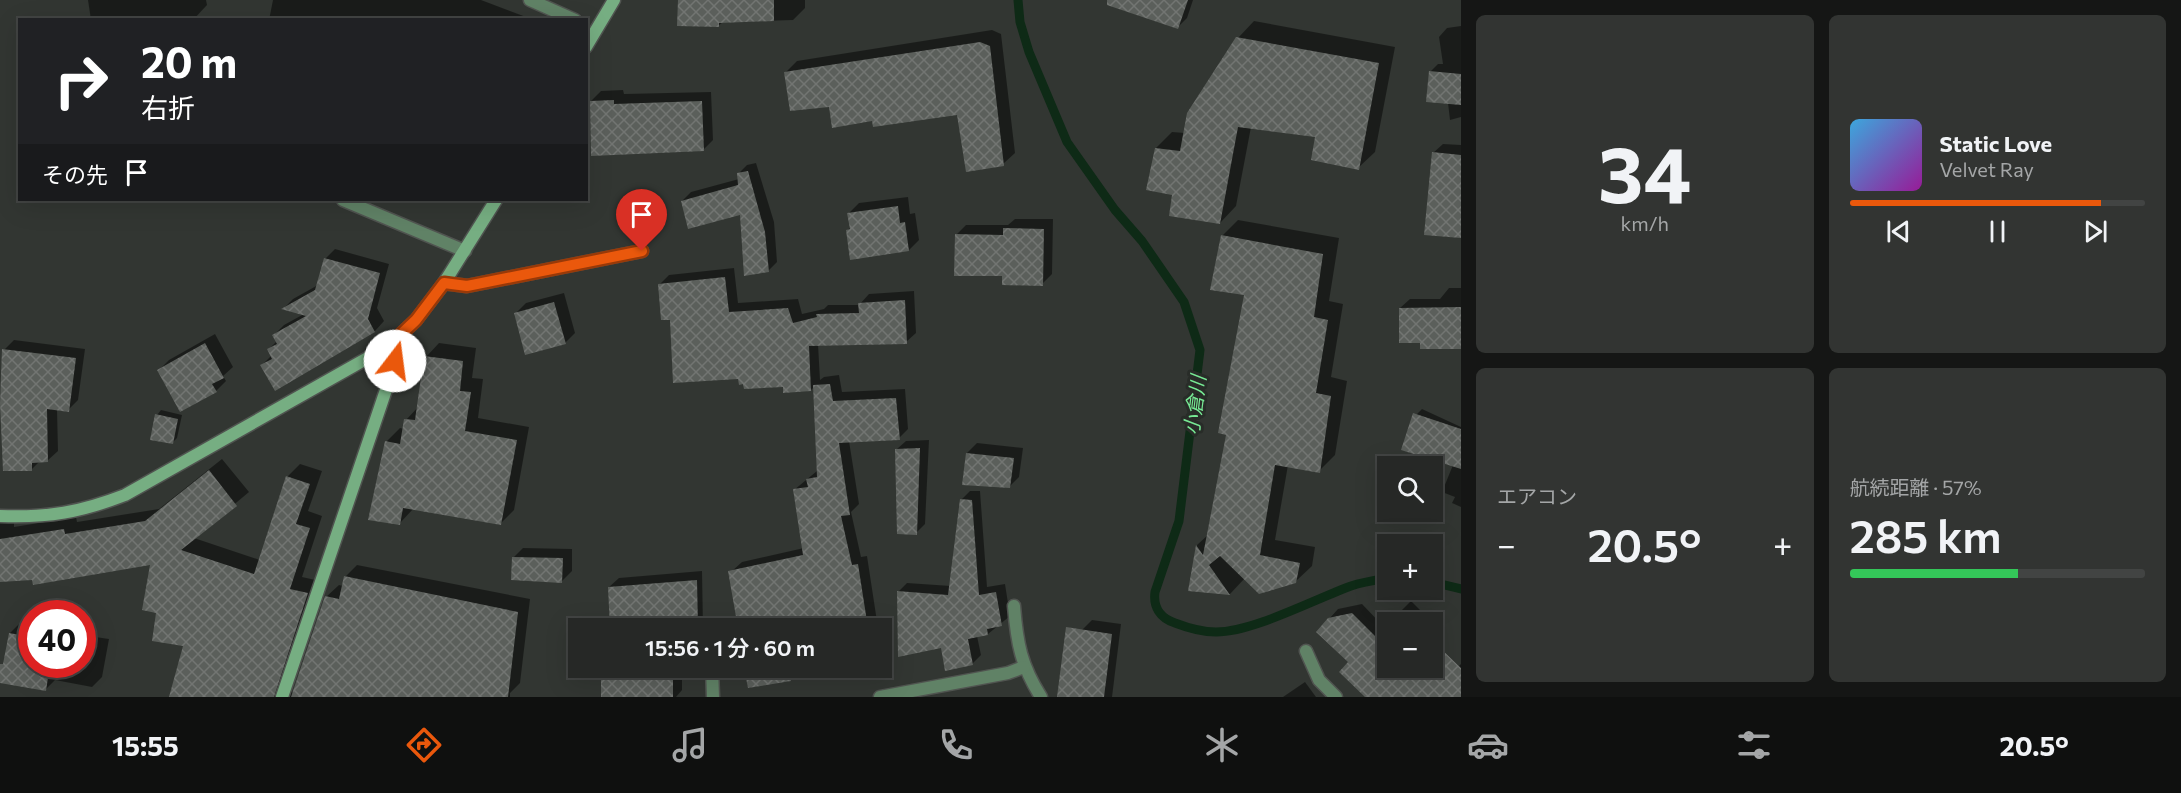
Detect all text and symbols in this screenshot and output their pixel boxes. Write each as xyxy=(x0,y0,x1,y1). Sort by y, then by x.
text: 20 m xyxy=(141,35,237,87)
icon: right xyxy=(42,42,120,120)
text: 右折 xyxy=(141,91,195,124)
text: 34 xyxy=(1598,124,1691,219)
text: Static Love xyxy=(1940,130,2052,157)
icon: arrive xyxy=(120,156,153,189)
text: Velvet Ray xyxy=(1940,157,2034,181)
text: その先 xyxy=(42,161,108,188)
pin xyxy=(616,189,667,251)
icon: arrive xyxy=(625,198,658,231)
text: km/h xyxy=(1620,211,1669,235)
icon: previous xyxy=(1882,215,1915,248)
icon: pause xyxy=(1981,215,2014,248)
icon: next xyxy=(2079,215,2112,248)
position arrow xyxy=(363,329,427,393)
water label: 小倉川 xyxy=(1178,372,1210,436)
map controls xyxy=(1377,456,1443,678)
button: search xyxy=(1377,456,1443,522)
text: 航続距離 · 57% xyxy=(1850,475,1982,499)
text: エアコン xyxy=(1497,484,1577,508)
text: 285 km xyxy=(1850,507,2002,562)
text: 20.5° xyxy=(1587,516,1701,571)
text: − xyxy=(1497,523,1516,564)
text: + xyxy=(1773,523,1792,564)
button: + xyxy=(1377,534,1443,600)
speed limit sign: 40 xyxy=(18,600,96,678)
button: − xyxy=(1377,612,1443,678)
text: 15:56 · 1 分 · 60 m xyxy=(645,634,815,661)
icon: directions xyxy=(403,724,445,766)
icon: music xyxy=(669,724,711,766)
icon: phone xyxy=(935,724,977,766)
icon: climate xyxy=(1201,724,1243,766)
icon: car xyxy=(1467,724,1509,766)
icon: filters xyxy=(1733,724,1775,766)
text: 15:55 xyxy=(112,729,179,762)
text: 20.5° xyxy=(2000,729,2069,762)

